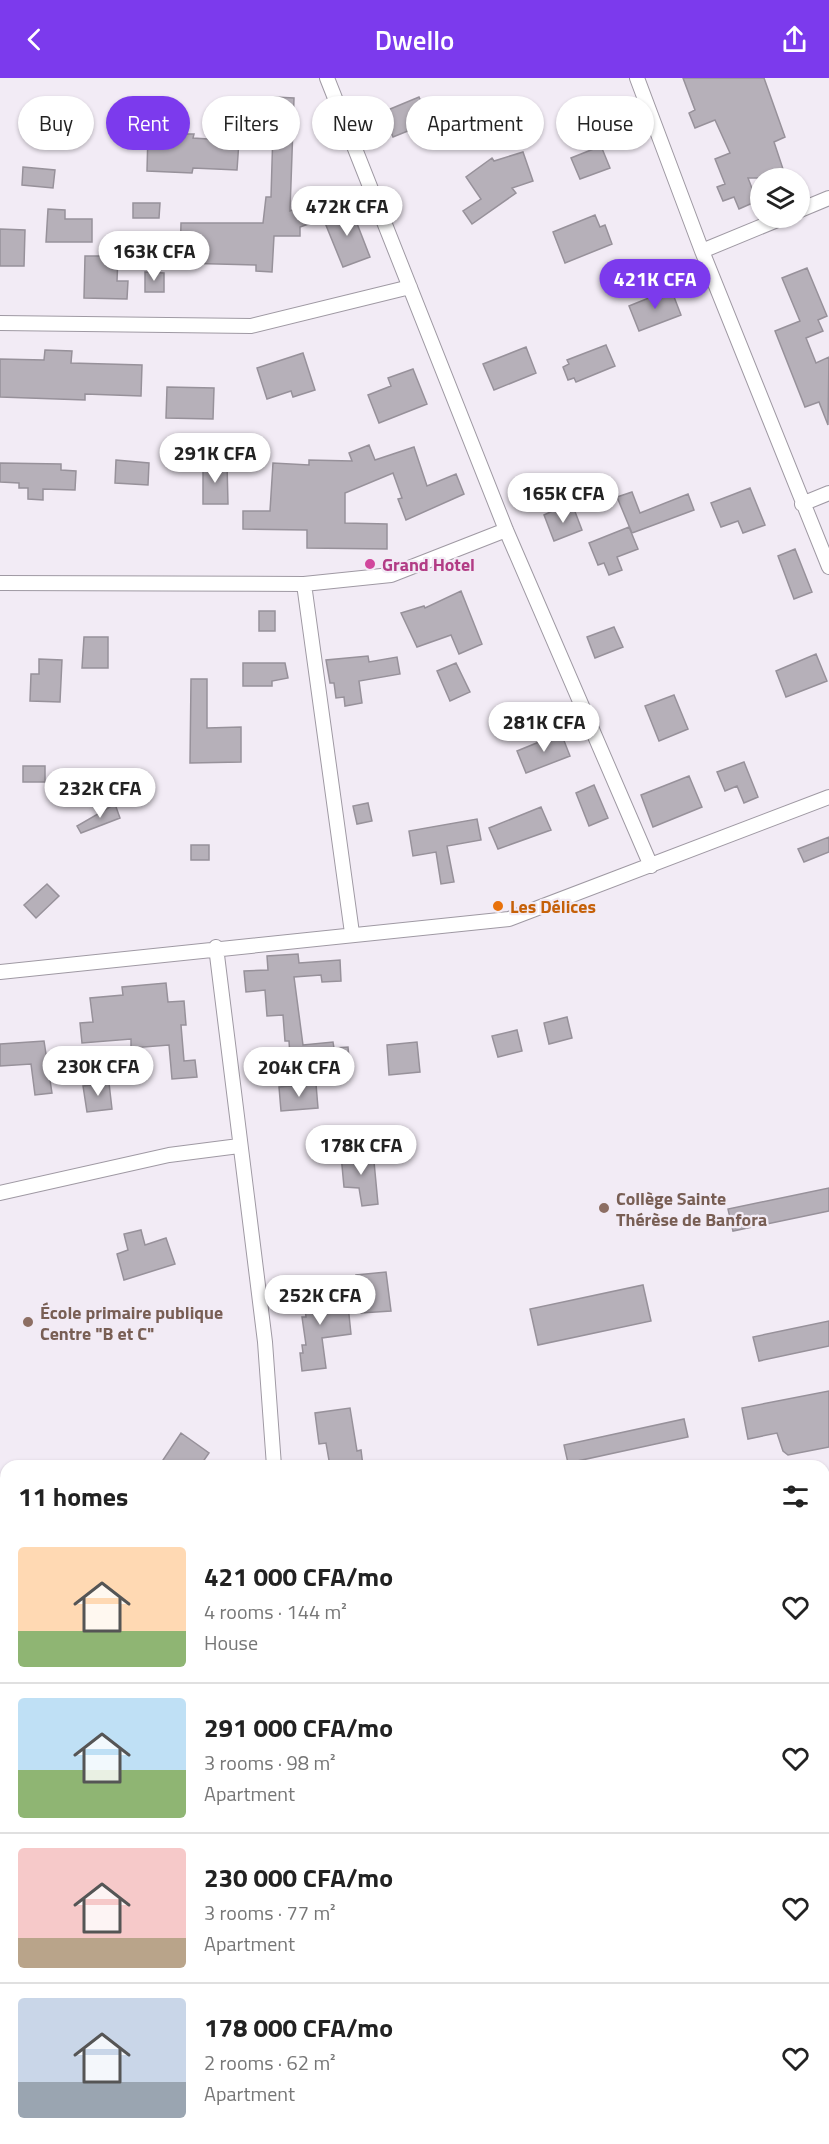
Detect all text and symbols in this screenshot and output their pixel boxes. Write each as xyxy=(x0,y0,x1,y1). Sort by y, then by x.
text: Dwello xyxy=(375,19,454,60)
icon: back xyxy=(18,23,51,56)
icon: share xyxy=(778,23,811,56)
chip: Buy xyxy=(18,96,94,150)
chip: Rent xyxy=(106,96,190,150)
chip: Filters xyxy=(202,96,300,150)
chip: New xyxy=(312,96,394,150)
chip: Apartment xyxy=(406,96,544,150)
chip: House xyxy=(556,96,654,150)
map controls xyxy=(750,168,810,228)
button: layers xyxy=(750,168,810,228)
pin: 472K CFA xyxy=(285,186,409,237)
text: 472K CFA xyxy=(306,190,388,221)
pin: 163K CFA xyxy=(92,231,216,282)
text: 163K CFA xyxy=(113,235,195,266)
pin: 421K CFA xyxy=(593,259,717,310)
text: 421K CFA xyxy=(614,263,696,294)
pin: 291K CFA xyxy=(153,433,277,484)
text: 291K CFA xyxy=(174,437,256,468)
pin: 165K CFA xyxy=(501,473,625,524)
text: 165K CFA xyxy=(522,477,604,508)
place label: Grand Hotel xyxy=(382,551,475,578)
marker: Grand Hotel xyxy=(363,557,377,571)
pin: 281K CFA xyxy=(482,702,606,753)
text: 281K CFA xyxy=(503,706,585,737)
pin: 232K CFA xyxy=(38,768,162,819)
text: 232K CFA xyxy=(59,772,141,803)
place label: Les Délices xyxy=(510,893,596,920)
marker: Les Délices xyxy=(491,899,505,913)
pin: 230K CFA xyxy=(36,1046,160,1097)
pin: 204K CFA xyxy=(237,1047,361,1098)
text: 230K CFA xyxy=(57,1050,139,1081)
text: 204K CFA xyxy=(258,1051,340,1082)
pin: 178K CFA xyxy=(299,1125,423,1176)
text: 178K CFA xyxy=(320,1129,402,1160)
place label: Collège Sainte Thérèse de Banfora xyxy=(616,1185,767,1233)
marker: Collège Sainte Thérèse de Banfora xyxy=(597,1201,611,1215)
pin: 252K CFA xyxy=(258,1275,382,1326)
text: 252K CFA xyxy=(279,1279,361,1310)
place label: École primaire publique Centre "B et C" xyxy=(40,1299,223,1347)
marker: École primaire publique Centre "B et C" xyxy=(21,1315,35,1329)
text: 11 homes xyxy=(18,1477,128,1516)
icon: filters xyxy=(779,1480,812,1513)
text: 421 000 CFA/mo xyxy=(204,1557,393,1596)
icon: home xyxy=(66,1571,138,1643)
icon: heart xyxy=(779,1591,812,1624)
text: 4 rooms · 144 m² xyxy=(204,1596,347,1627)
text: House xyxy=(204,1627,258,1658)
text: 291 000 CFA/mo xyxy=(204,1708,393,1747)
icon: home xyxy=(66,1722,138,1794)
icon: heart xyxy=(779,1742,812,1775)
text: 3 rooms · 98 m² xyxy=(204,1747,336,1778)
text: Apartment xyxy=(204,1778,295,1809)
text: 230 000 CFA/mo xyxy=(204,1858,393,1897)
icon: home xyxy=(66,1872,138,1944)
icon: heart xyxy=(779,1892,812,1925)
text: 3 rooms · 77 m² xyxy=(204,1897,336,1928)
text: Apartment xyxy=(204,1928,295,1959)
text: 178 000 CFA/mo xyxy=(204,2008,393,2047)
icon: home xyxy=(66,2022,138,2094)
icon: heart xyxy=(779,2042,812,2075)
text: 2 rooms · 62 m² xyxy=(204,2047,336,2078)
text: Apartment xyxy=(204,2078,295,2109)

